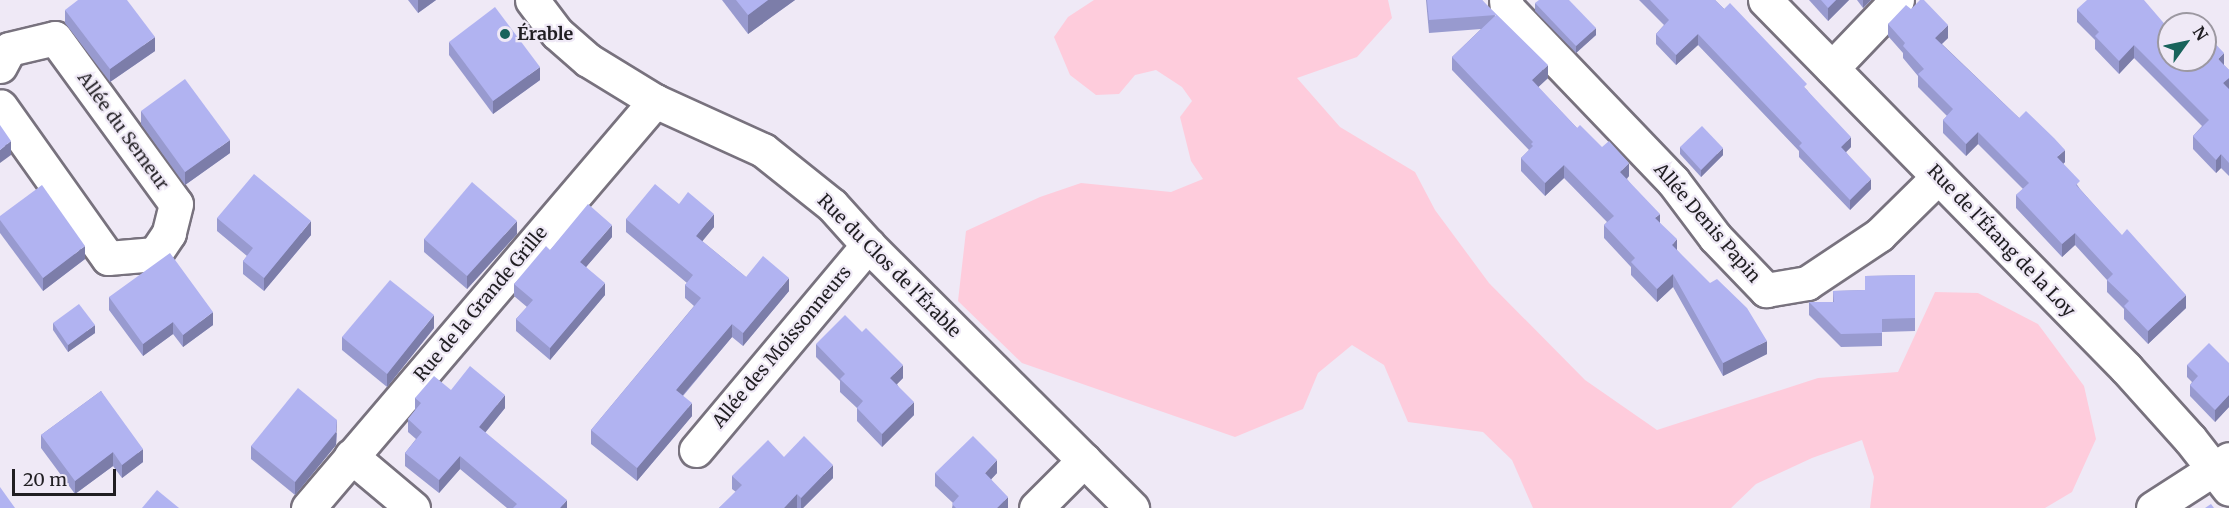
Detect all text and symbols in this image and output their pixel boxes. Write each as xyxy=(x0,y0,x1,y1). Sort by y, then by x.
north arrow xyxy=(2157,12,2217,72)
place label: Érable xyxy=(517,23,573,45)
text: N xyxy=(2189,23,2212,44)
marker: Érable xyxy=(498,27,512,41)
street label: Allée du Semeur xyxy=(73,68,173,194)
street label: Allée Denis Papin xyxy=(1649,159,1765,287)
street label: Rue de l'Étang de la Loy xyxy=(1923,160,2079,322)
street label: Rue du Clos de l'Érable xyxy=(813,190,965,342)
street label: Rue de la Grande Grille xyxy=(410,222,552,386)
street label: Allée des Moissonneurs xyxy=(708,262,856,432)
scale bar xyxy=(15,457,118,495)
text: 20 m xyxy=(23,468,67,491)

